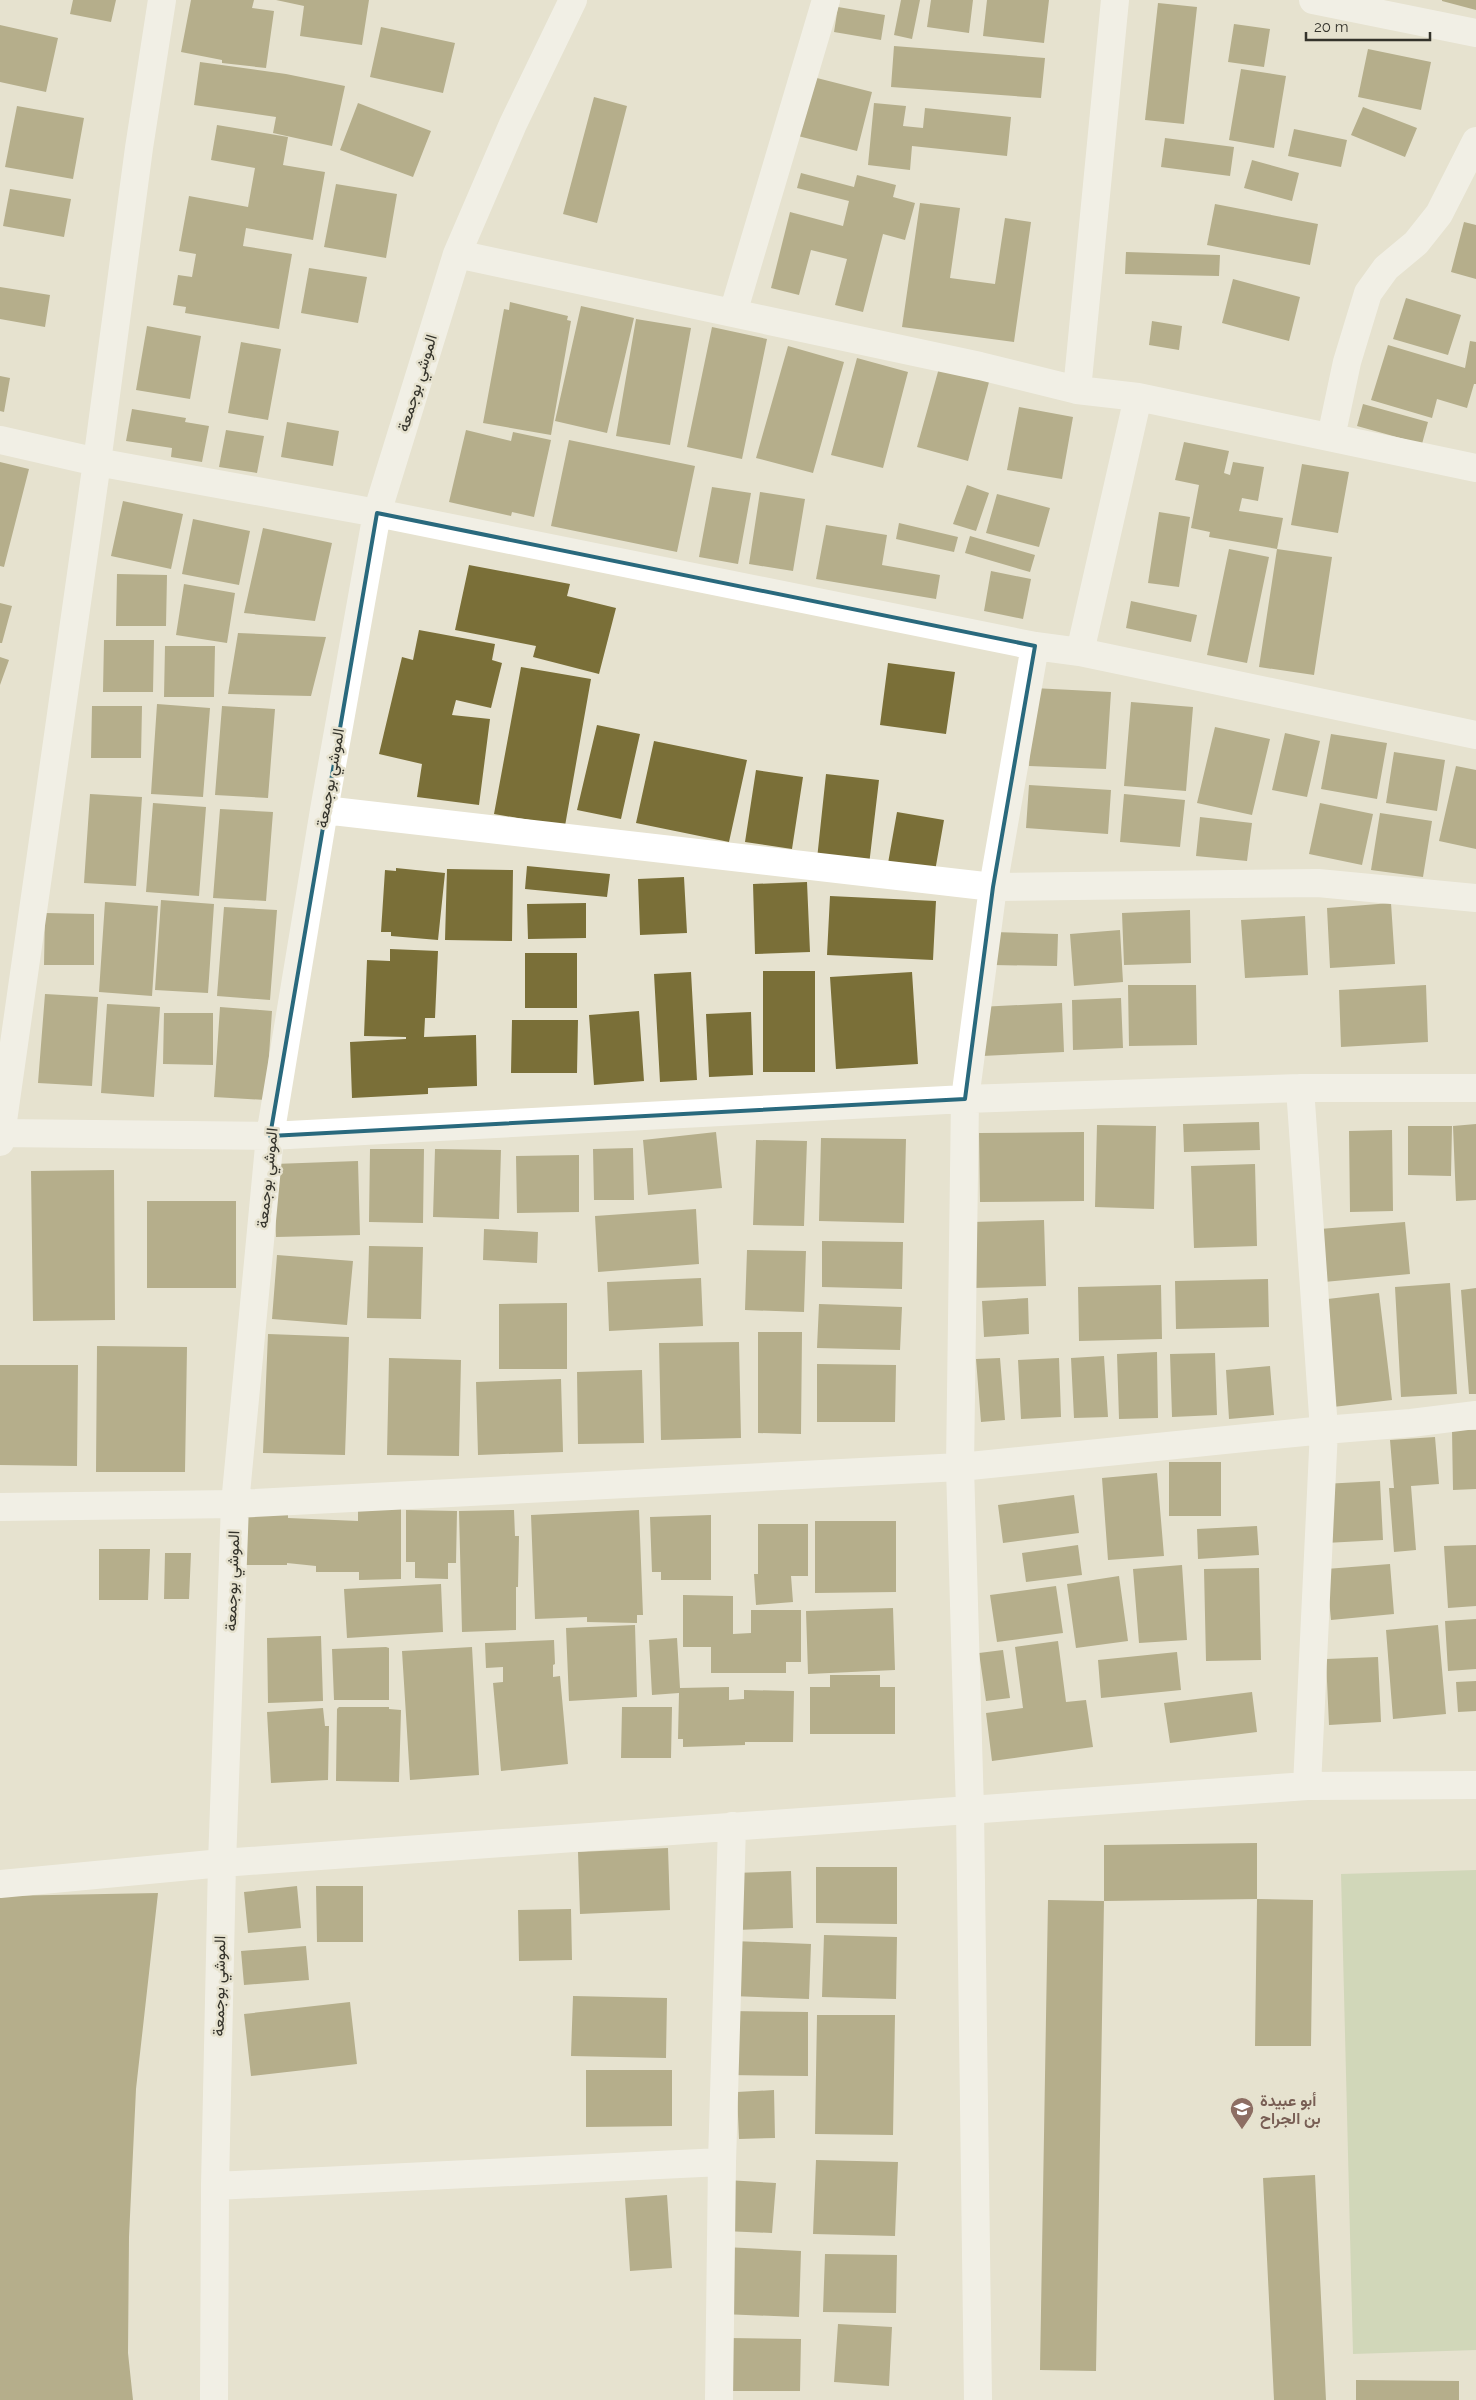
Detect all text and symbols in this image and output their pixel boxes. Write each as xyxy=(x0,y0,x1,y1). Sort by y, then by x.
scale bar xyxy=(1306,10,1430,42)
text: 20 m xyxy=(1314,18,1349,36)
street label: الموشي بوجمعة xyxy=(393,332,445,435)
street label: الموشي بوجمعة xyxy=(312,727,352,830)
street label: الموشي بوجمعة xyxy=(252,1127,286,1230)
street label: الموشي بوجمعة xyxy=(221,1530,247,1632)
street label: الموشي بوجمعة xyxy=(209,1935,233,2037)
place label: أبو عبيدة بن الجراح xyxy=(1260,2091,1321,2129)
school or university icon: أبو عبيدة بن الجراح xyxy=(1229,2096,1255,2130)

